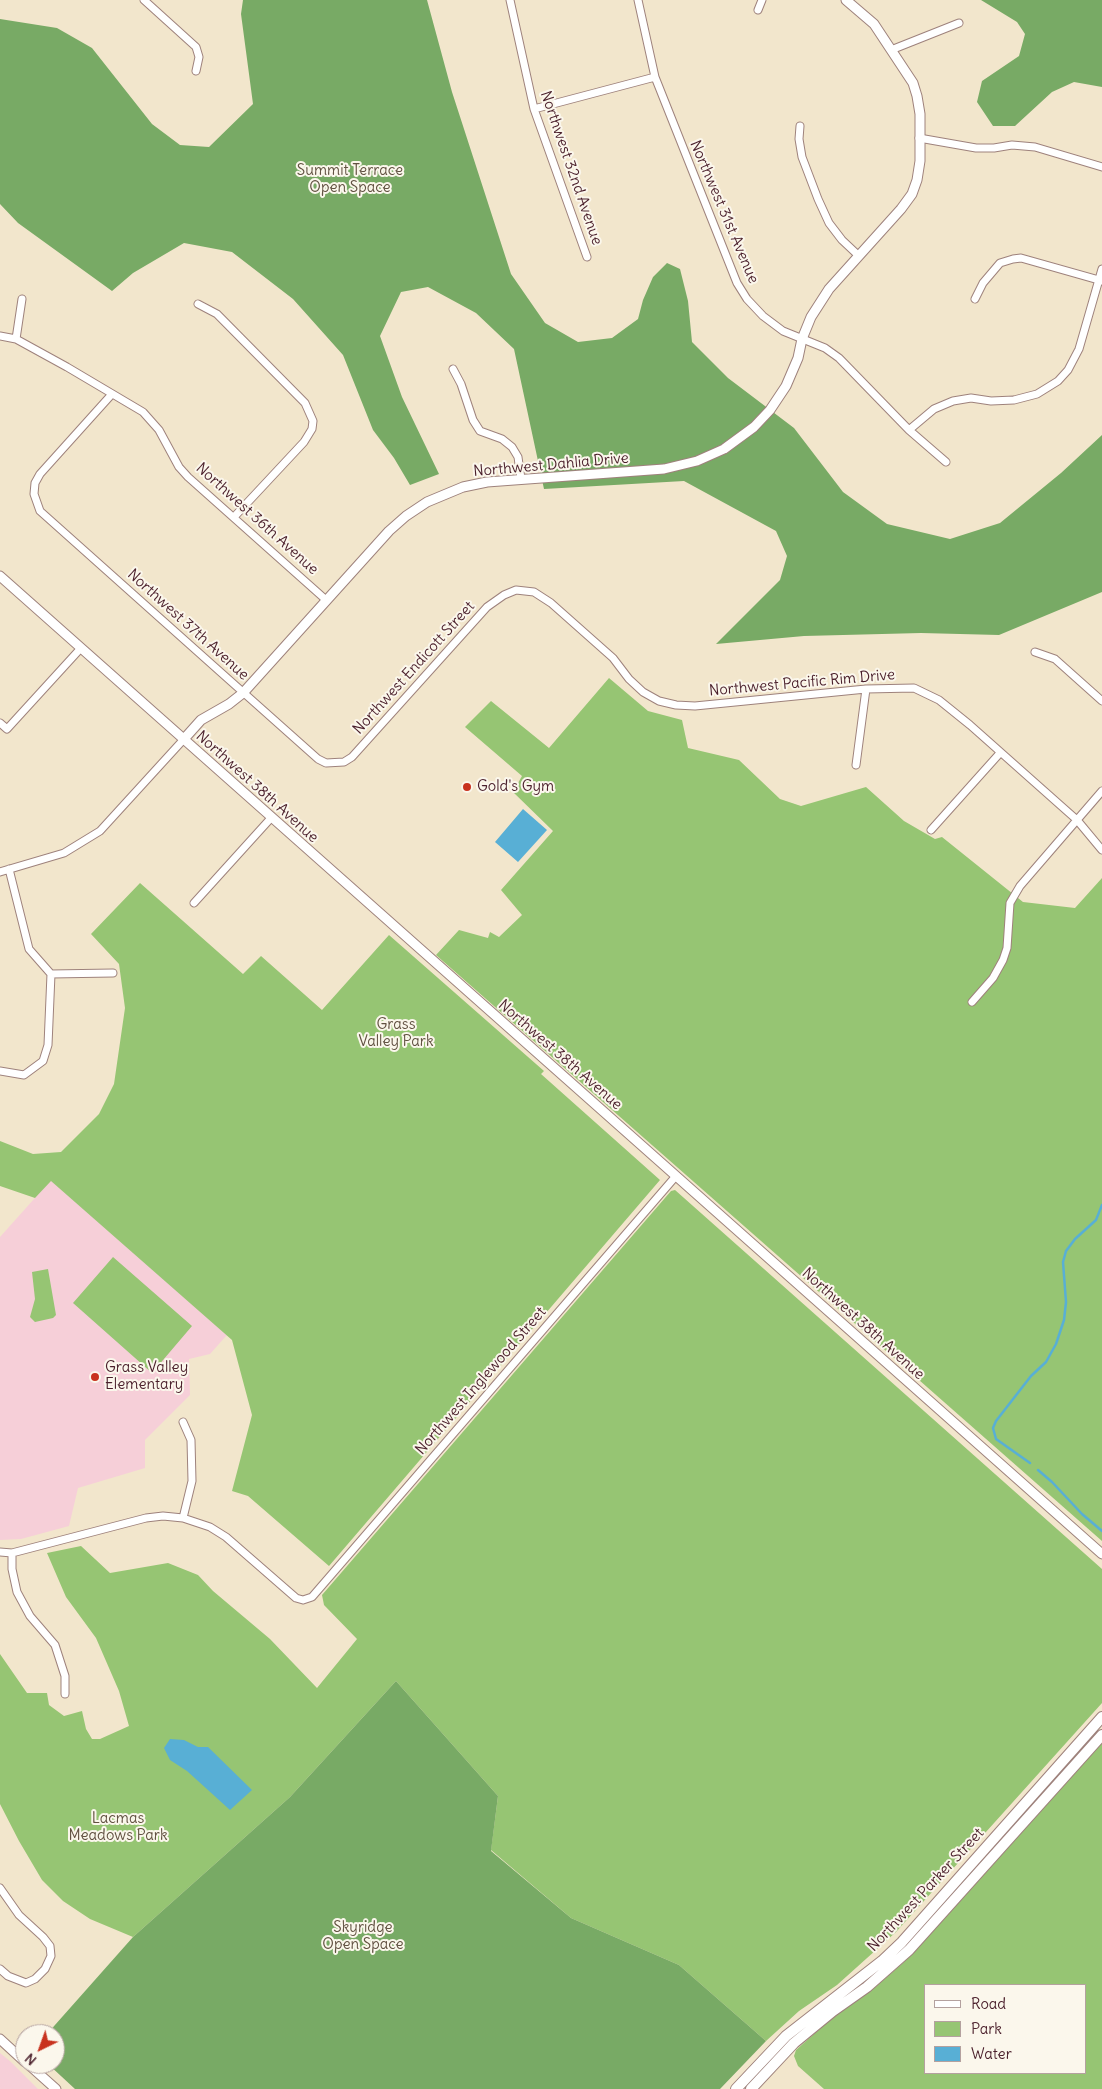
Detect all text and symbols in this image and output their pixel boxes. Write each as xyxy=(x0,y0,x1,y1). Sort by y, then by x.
street label: Northwest 32nd Avenue xyxy=(536,89,606,247)
street label: Northwest 31st Avenue xyxy=(686,138,762,286)
park label: Summit Terrace Open Space xyxy=(297,162,403,197)
street label: Northwest Dahlia Drive xyxy=(473,449,629,481)
street label: Northwest 36th Avenue xyxy=(192,459,322,579)
street label: Northwest 37th Avenue xyxy=(124,566,252,684)
street label: Northwest Endicott Street xyxy=(349,598,479,738)
street label: Northwest Pacific Rim Drive xyxy=(708,666,896,700)
street label: Northwest 38th Avenue xyxy=(192,727,322,847)
place label: Gold's Gym xyxy=(477,778,554,796)
marker: Gold's Gym xyxy=(461,781,473,793)
street label: Northwest 38th Avenue xyxy=(494,996,626,1114)
park label: Grass Valley Park xyxy=(358,1016,434,1051)
street label: Northwest 38th Avenue xyxy=(798,1264,928,1384)
street label: Northwest Inglewood Street xyxy=(412,1304,550,1458)
place label: Grass Valley Elementary xyxy=(105,1359,188,1394)
marker: Grass Valley Elementary xyxy=(89,1371,101,1383)
park label: Lacmas Meadows Park xyxy=(68,1810,168,1845)
street label: Northwest Parker Street xyxy=(864,1824,988,1956)
park label: Skyridge Open Space xyxy=(322,1919,404,1954)
legend xyxy=(924,1984,1087,2074)
text: Road xyxy=(971,1994,1006,2013)
text: Park xyxy=(971,2019,1002,2038)
north arrow xyxy=(15,2024,65,2074)
text: Water xyxy=(971,2044,1012,2063)
text: N xyxy=(21,2049,40,2069)

